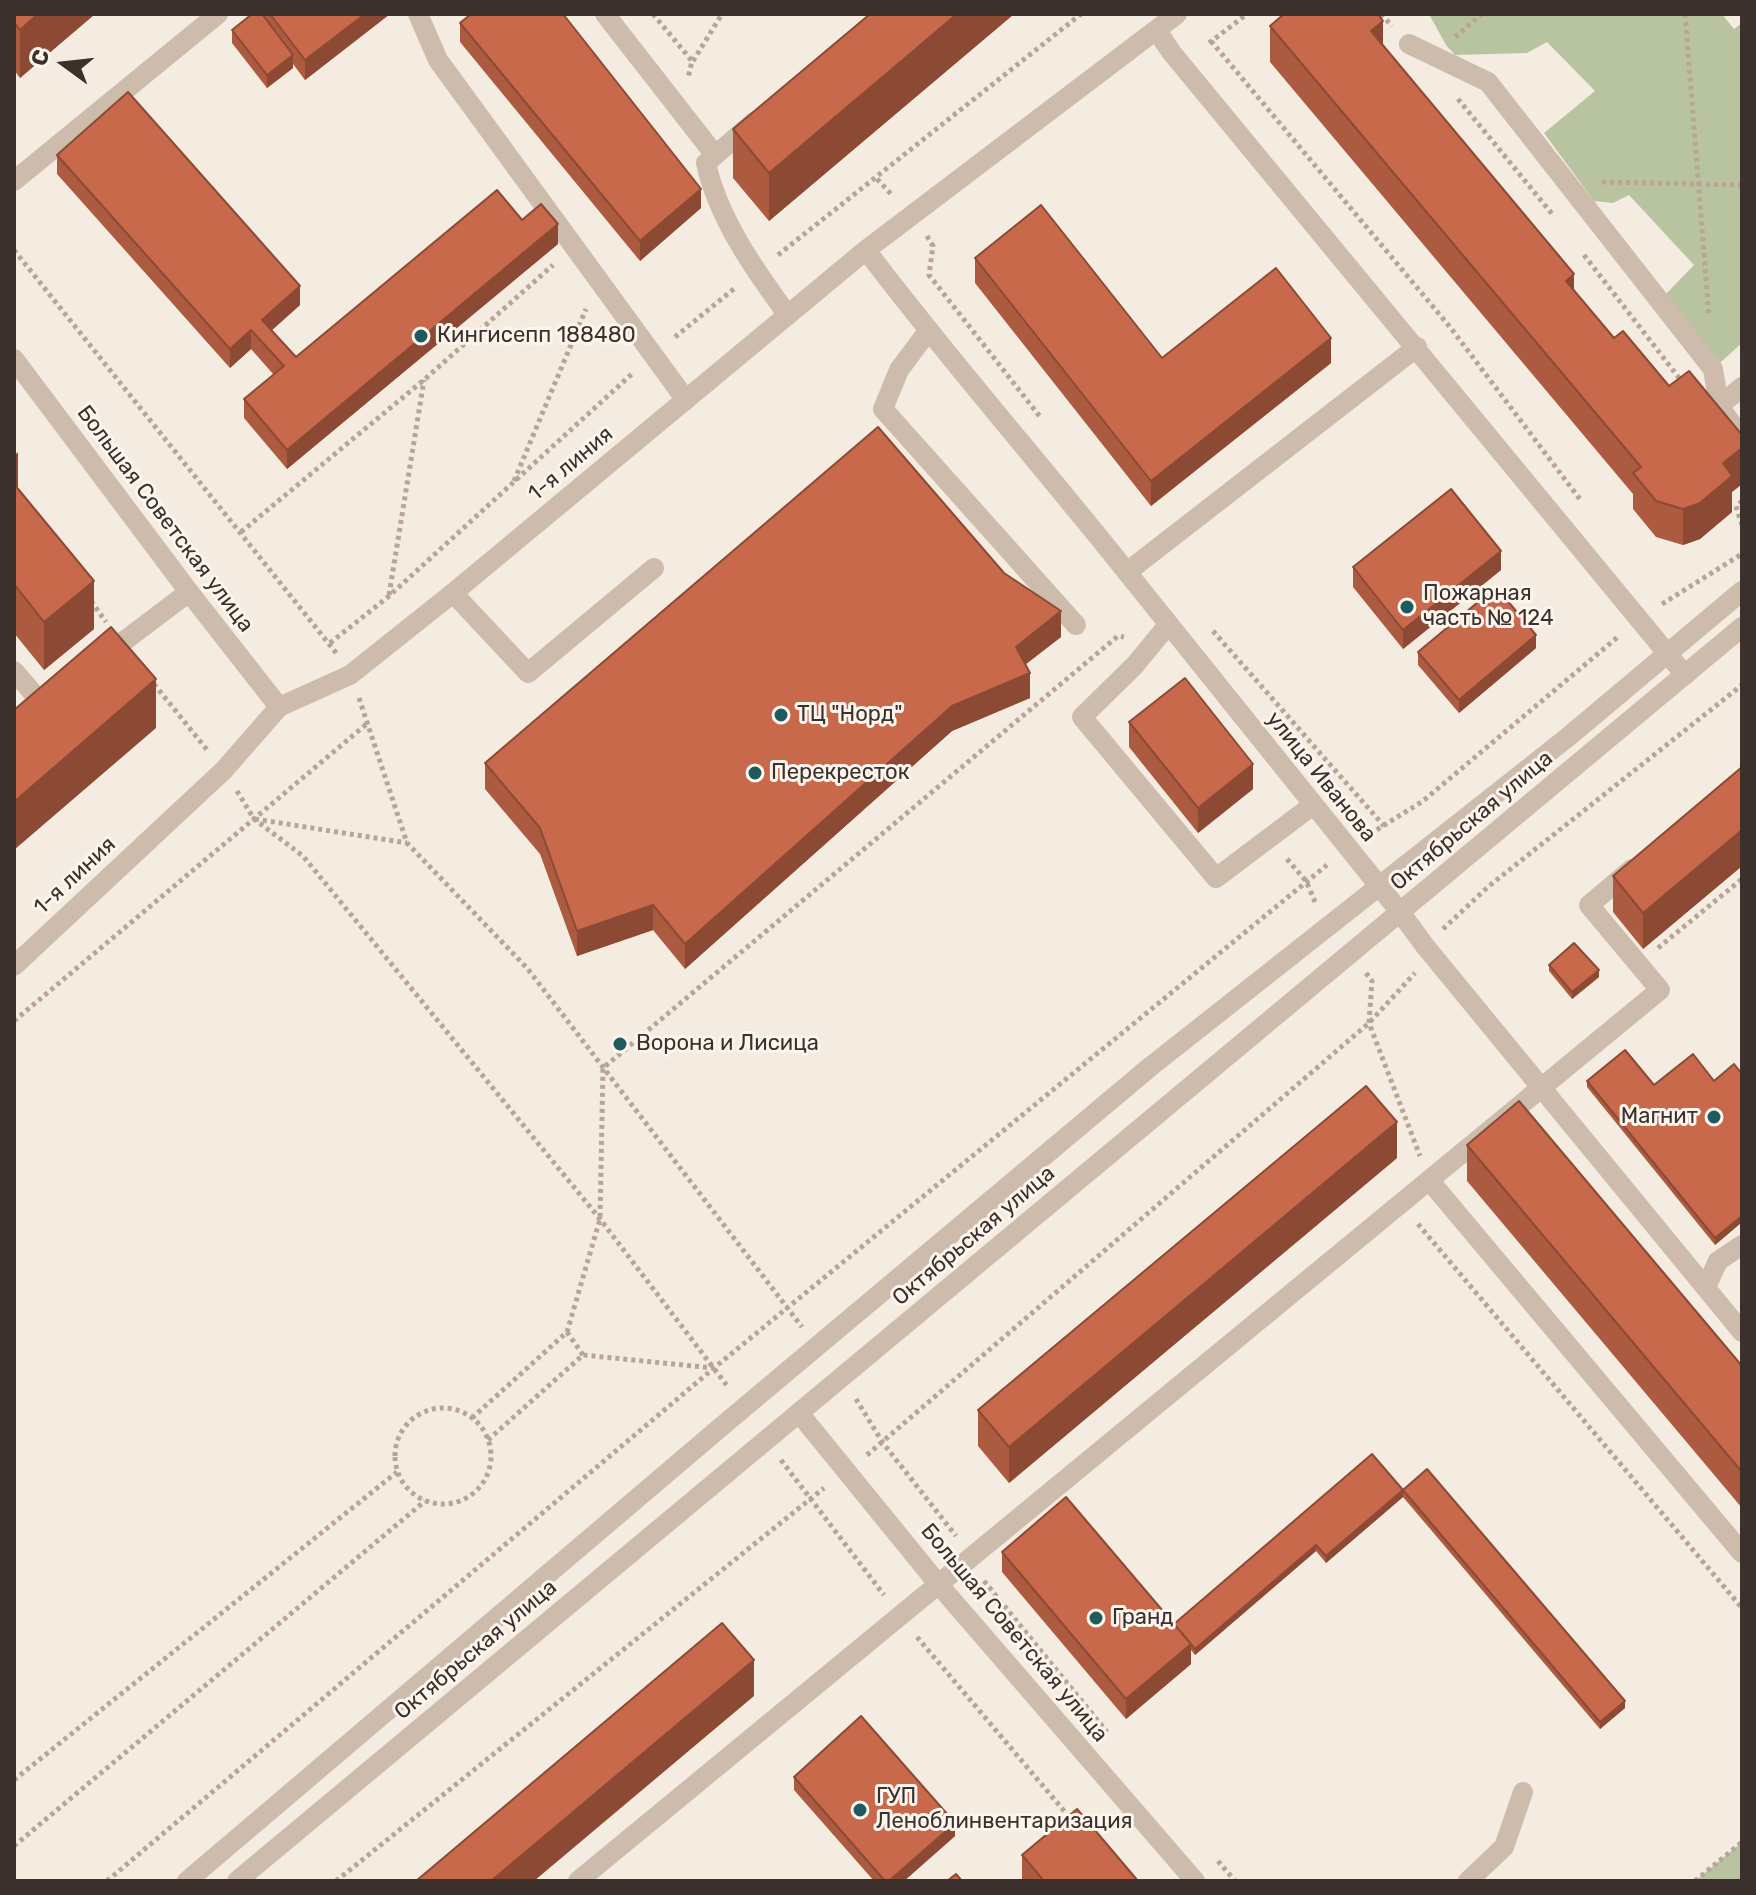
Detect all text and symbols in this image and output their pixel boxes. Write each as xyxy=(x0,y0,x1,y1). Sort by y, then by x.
north arrow xyxy=(24,24,104,104)
text: С xyxy=(25,47,55,69)
place label: Кингисепп 188480 xyxy=(437,323,636,349)
marker: Кингисепп 188480 xyxy=(412,327,430,345)
street label: Большая Советская улица xyxy=(71,400,259,638)
street label: 1-я линия xyxy=(523,421,619,507)
place label: Пожарная часть № 124 xyxy=(1423,581,1554,632)
marker: Пожарная часть № 124 xyxy=(1398,598,1416,616)
place label: ТЦ "Норд" xyxy=(797,702,902,728)
marker: ТЦ "Норд" xyxy=(772,706,790,724)
street label: улица Иванова xyxy=(1260,707,1382,847)
street label: Октябрьская улица xyxy=(1386,745,1558,897)
place label: Перекресток xyxy=(771,760,910,786)
marker: Перекресток xyxy=(746,764,764,782)
street label: 1-я линия xyxy=(29,831,121,921)
place label: Ворона и Лисица xyxy=(636,1031,819,1057)
marker: Ворона и Лисица xyxy=(611,1035,629,1053)
place label: Магнит xyxy=(1621,1104,1698,1130)
marker: Магнит xyxy=(1705,1108,1723,1126)
street label: Октябрьская улица xyxy=(888,1160,1060,1312)
street label: Большая Советская улица xyxy=(915,1518,1113,1748)
street label: Октябрьская улица xyxy=(390,1574,562,1726)
place label: Гранд xyxy=(1112,1605,1173,1631)
marker: Гранд xyxy=(1087,1609,1105,1627)
place label: ГУП Леноблинвентаризация xyxy=(876,1784,1133,1836)
marker: ГУП Леноблинвентаризация xyxy=(851,1801,869,1819)

